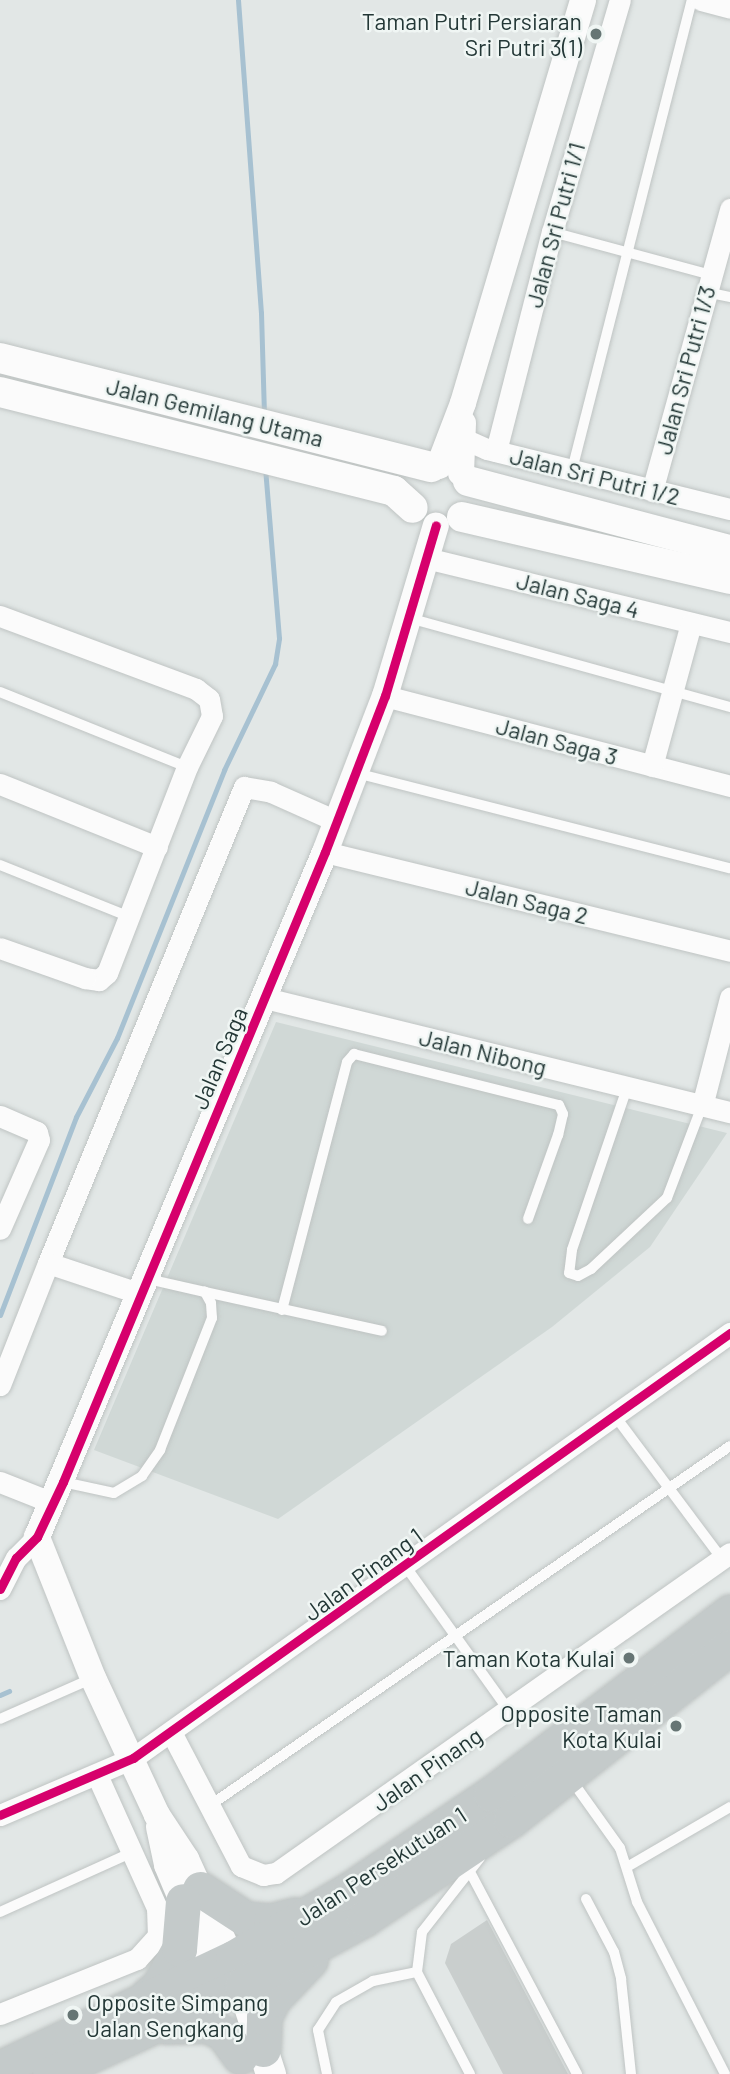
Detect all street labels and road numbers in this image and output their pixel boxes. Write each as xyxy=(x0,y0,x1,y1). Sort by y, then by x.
street label: Jalan Sri Putri 1/1 xyxy=(520,139,590,311)
street label: Jalan Sri Putri 1/3 xyxy=(649,283,721,457)
street label: Jalan Gemilang Utama xyxy=(104,372,326,452)
street label: Jalan Sri Putri 1/2 xyxy=(507,442,683,510)
street label: Jalan Saga 4 xyxy=(514,566,642,624)
street label: Jalan Saga 3 xyxy=(493,712,621,770)
street label: Jalan Saga 2 xyxy=(463,872,591,930)
street label: Jalan Saga xyxy=(185,1003,253,1113)
street label: Jalan Nibong xyxy=(417,1023,549,1081)
street label: Jalan Pinang 1 xyxy=(298,1522,428,1626)
street label: Jalan Pinang xyxy=(367,1721,487,1817)
street label: Jalan Persekutuan 1 xyxy=(291,1801,471,1931)

